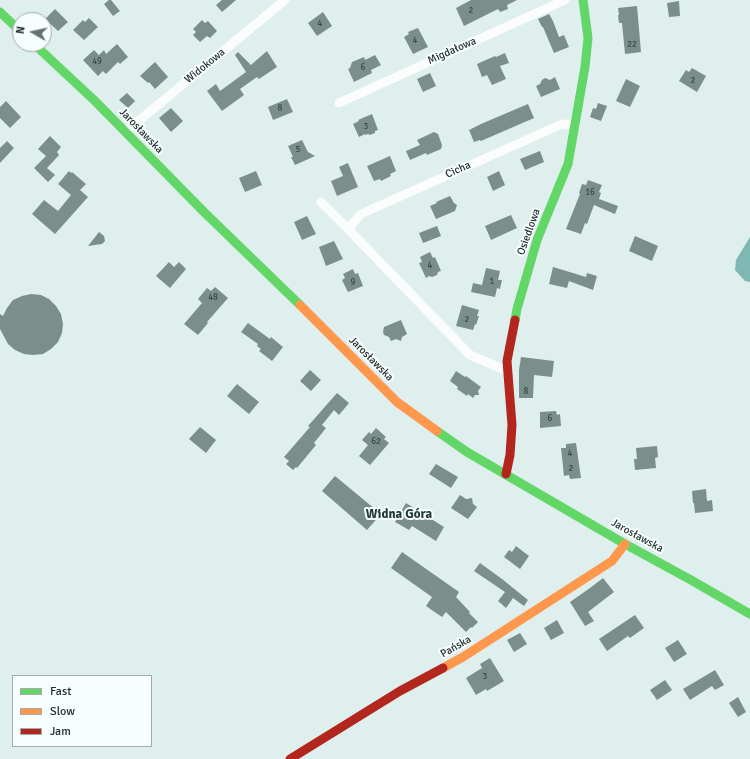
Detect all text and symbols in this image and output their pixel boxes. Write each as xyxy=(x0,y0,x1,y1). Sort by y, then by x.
house number: 2 xyxy=(469,6,473,16)
north arrow xyxy=(12,12,52,52)
house number: 4 xyxy=(318,19,322,29)
text: N xyxy=(14,25,28,35)
street label: Migdałowa xyxy=(426,34,478,68)
house number: 4 xyxy=(413,36,417,46)
house number: 22 xyxy=(627,40,637,50)
street label: Widokowa xyxy=(182,46,228,86)
house number: 49 xyxy=(92,57,102,67)
house number: 6 xyxy=(361,63,365,73)
house number: 2 xyxy=(691,76,695,86)
house number: 8 xyxy=(278,104,282,114)
street label: Jarosławska xyxy=(116,106,166,156)
house number: 3 xyxy=(364,122,368,132)
house number: 5 xyxy=(296,145,300,155)
street label: Cicha xyxy=(443,159,473,181)
house number: 16 xyxy=(585,188,595,198)
street label: Osiedlowa xyxy=(514,207,544,257)
house number: 4 xyxy=(428,261,432,271)
house number: 1 xyxy=(490,277,494,287)
house number: 9 xyxy=(351,278,355,288)
house number: 48 xyxy=(208,293,218,303)
house number: 2 xyxy=(465,315,469,325)
street label: Jarosławska xyxy=(346,334,396,384)
house number: 8 xyxy=(524,387,528,397)
house number: 6 xyxy=(548,414,552,424)
house number: 62 xyxy=(371,437,381,447)
house number: 4 xyxy=(568,449,572,459)
house number: 2 xyxy=(569,464,573,474)
district label: Widna Góra xyxy=(366,507,432,523)
street label: Jarosławska xyxy=(609,516,665,556)
street label: Pańska xyxy=(438,633,474,661)
house number: 3 xyxy=(483,672,487,682)
legend xyxy=(12,675,152,747)
text: Fast xyxy=(50,684,71,699)
text: Slow xyxy=(50,704,75,719)
text: Jam xyxy=(50,724,71,739)

